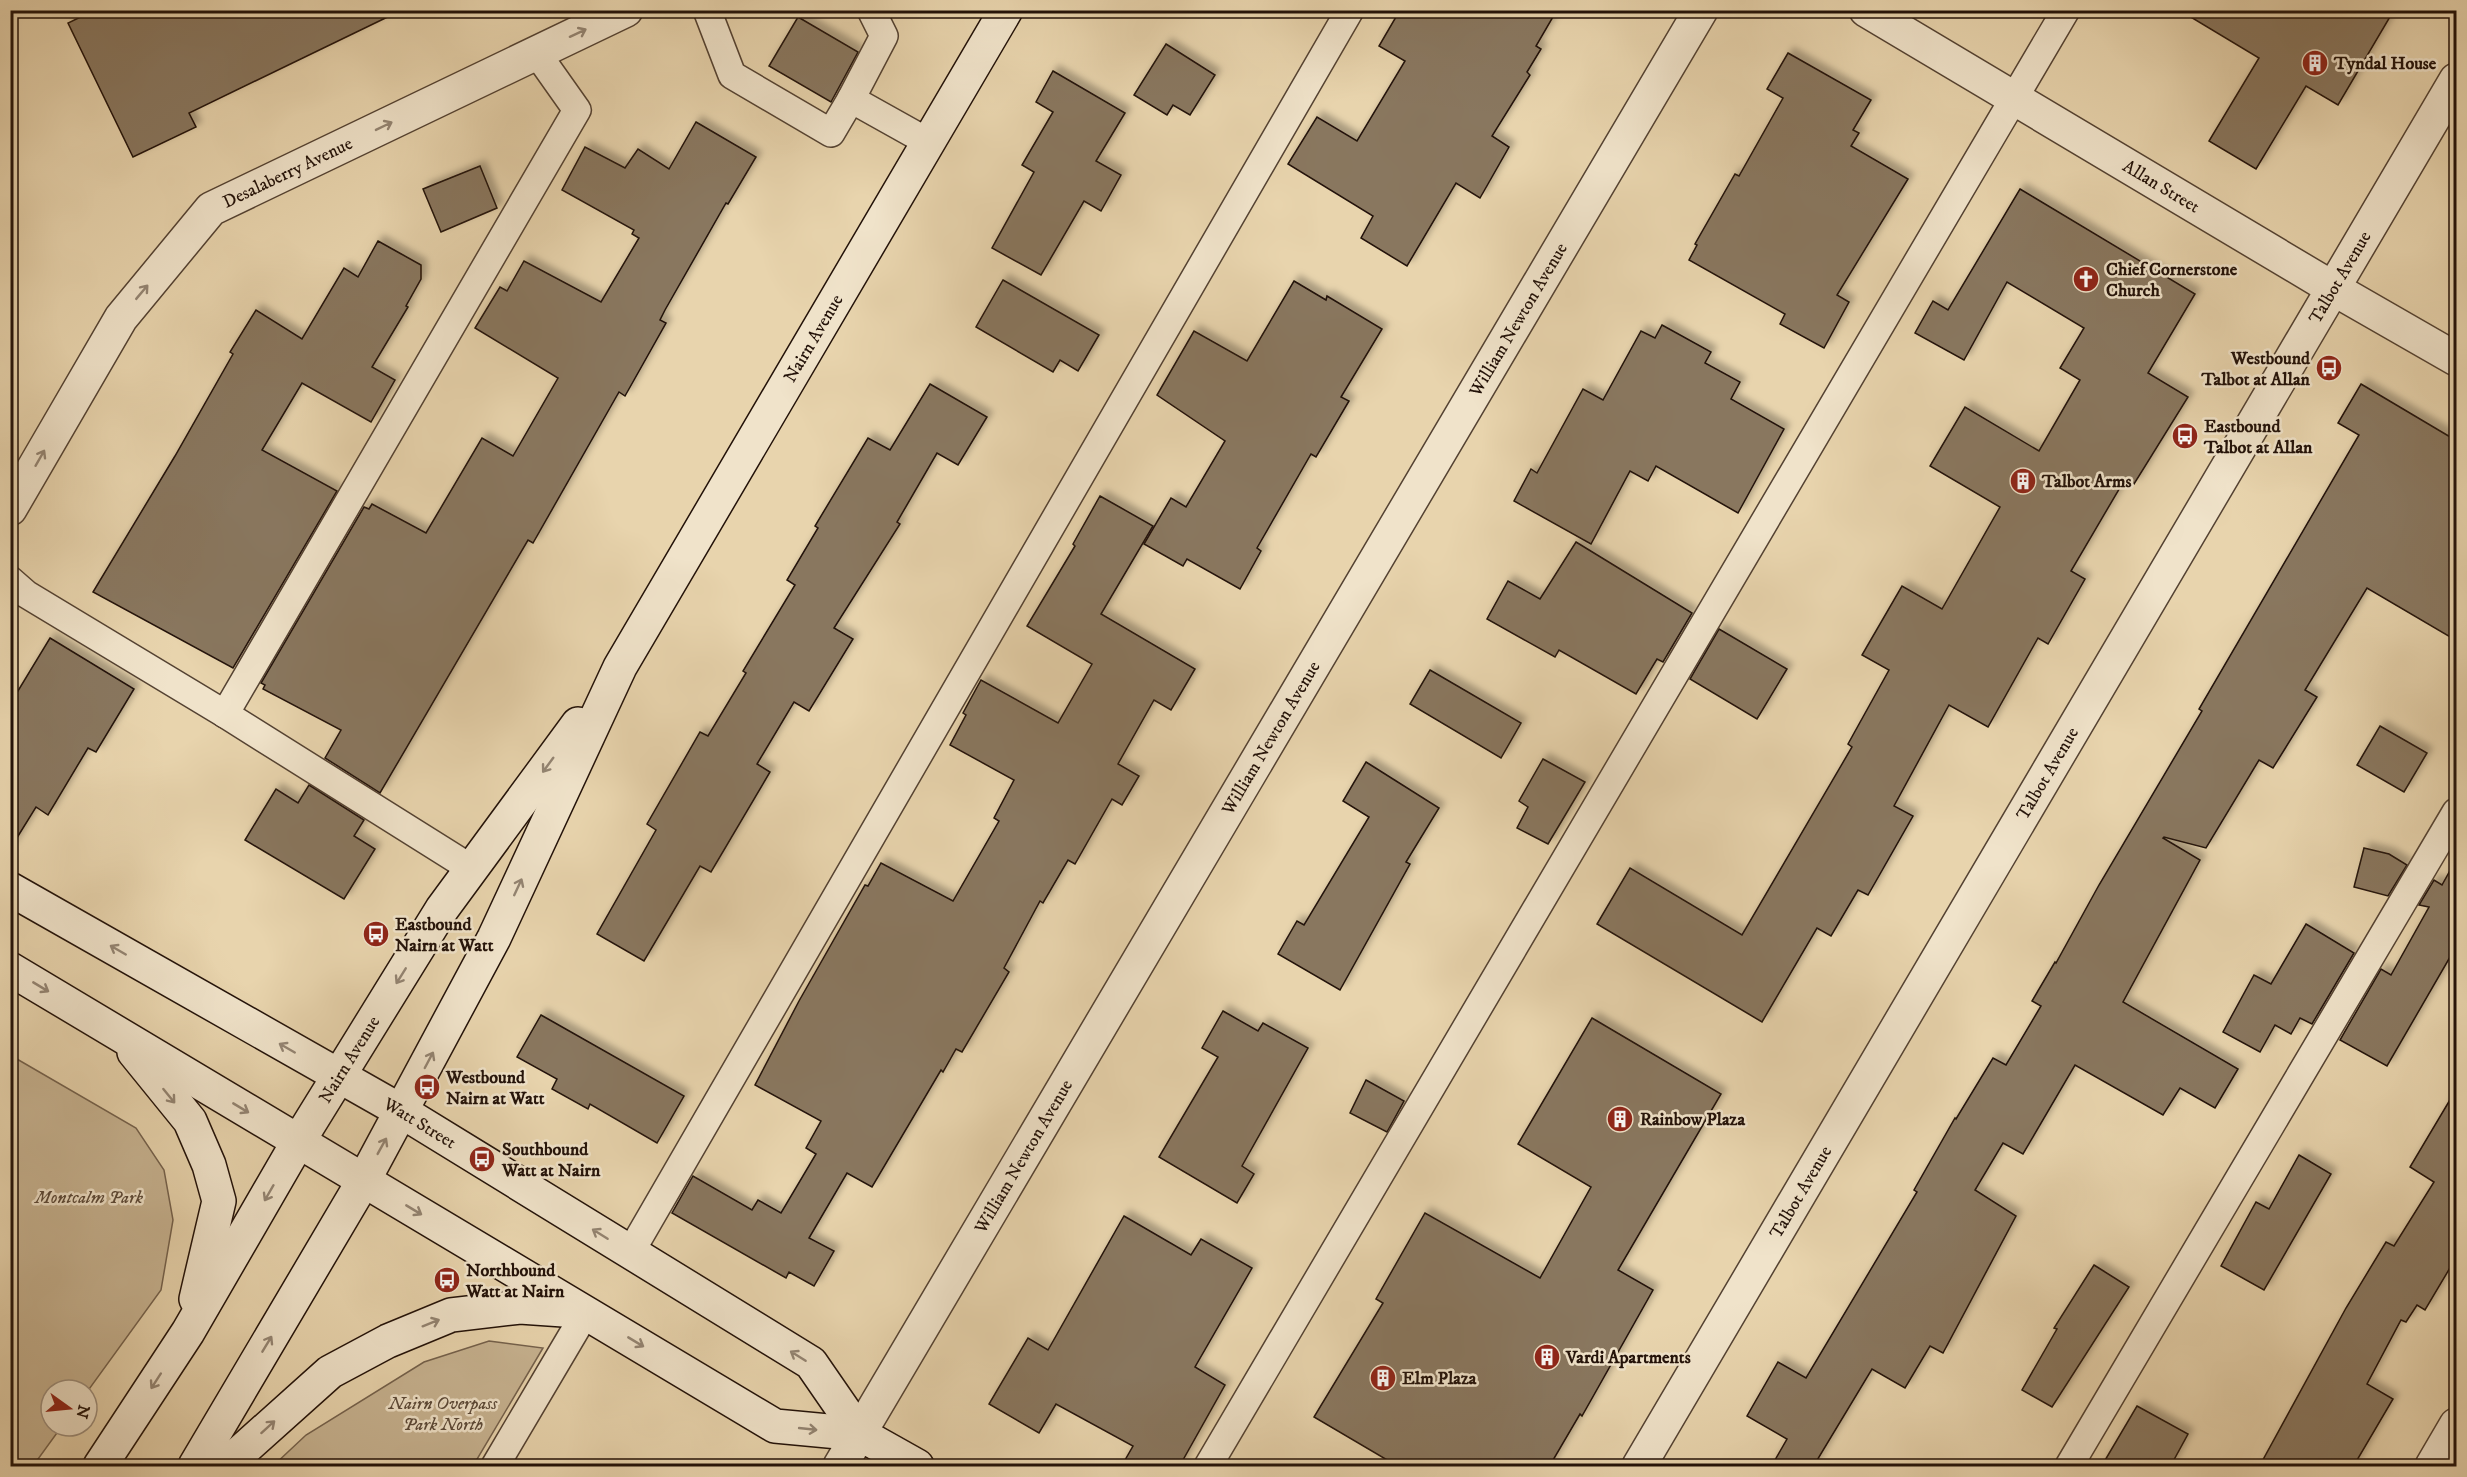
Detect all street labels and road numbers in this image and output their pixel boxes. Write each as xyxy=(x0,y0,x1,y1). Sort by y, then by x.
street label: Desalaberry Avenue xyxy=(219,133,356,214)
street label: Allan Street xyxy=(2118,156,2204,219)
street label: Talbot Avenue xyxy=(2305,227,2376,328)
street label: William Newton Avenue xyxy=(1464,239,1573,402)
street label: Nairn Avenue xyxy=(780,291,848,387)
street label: William Newton Avenue xyxy=(1217,657,1325,820)
street label: Talbot Avenue xyxy=(2012,724,2084,824)
street label: Nairn Avenue xyxy=(315,1012,385,1108)
street label: William Newton Avenue xyxy=(970,1076,1078,1238)
street label: Watt Street xyxy=(378,1093,460,1154)
street label: Talbot Avenue xyxy=(1765,1142,1837,1243)

